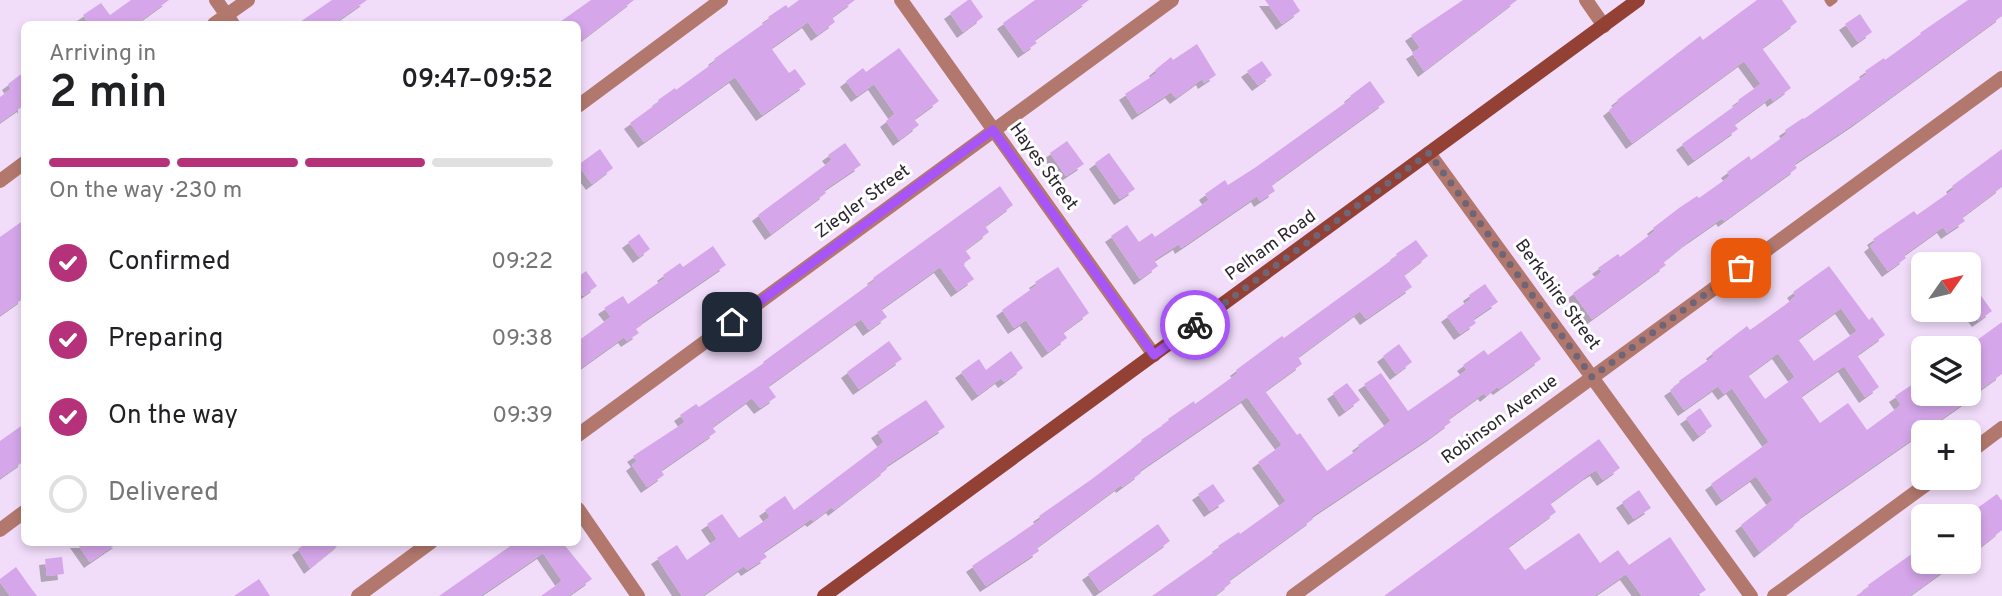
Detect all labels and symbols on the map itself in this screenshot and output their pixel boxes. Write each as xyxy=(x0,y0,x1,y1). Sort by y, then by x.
street label: Hayes Street xyxy=(1004,119,1082,215)
street label: Ziegler Street xyxy=(811,160,915,244)
street label: Pelham Road xyxy=(1221,205,1321,287)
street label: Berkshire Street xyxy=(1509,235,1605,355)
pin xyxy=(1711,238,1771,298)
north arrow xyxy=(1911,252,1981,322)
courier xyxy=(1160,290,1230,360)
pin xyxy=(702,292,762,352)
street label: Robinson Avenue xyxy=(1437,370,1563,470)

